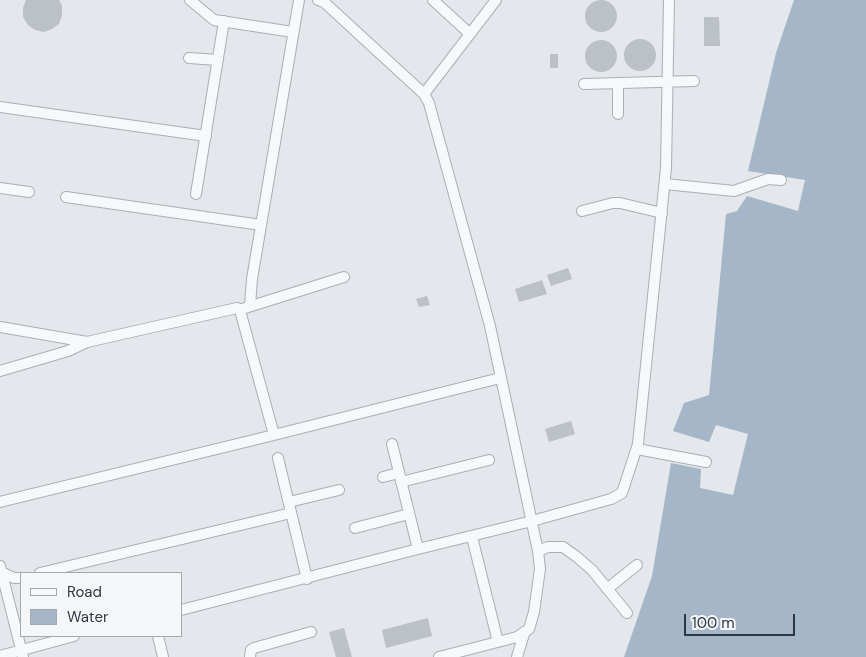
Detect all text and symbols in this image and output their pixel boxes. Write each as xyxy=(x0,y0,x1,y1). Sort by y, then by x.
legend xyxy=(20,572,182,637)
text: Road xyxy=(67,582,102,602)
scale bar xyxy=(686,604,797,636)
text: Water xyxy=(67,607,108,627)
text: 100 m xyxy=(692,613,735,633)

